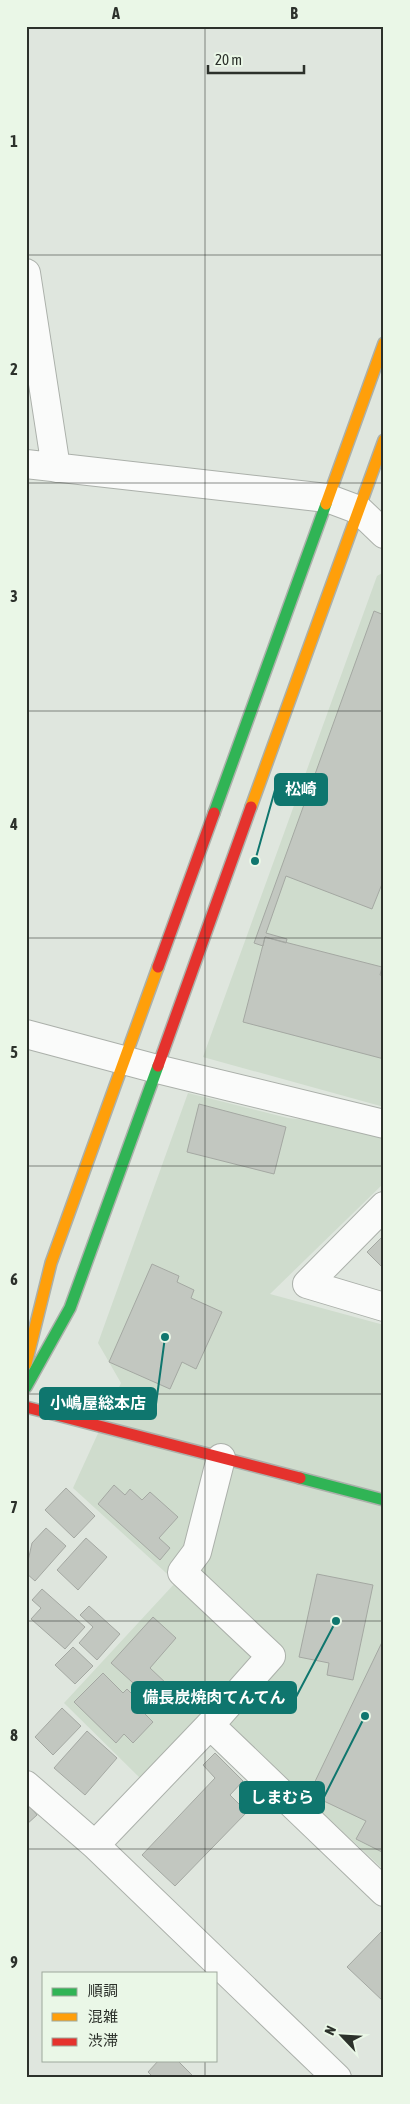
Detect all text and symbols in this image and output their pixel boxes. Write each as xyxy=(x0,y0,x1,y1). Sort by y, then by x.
text: A xyxy=(111,4,120,22)
text: B xyxy=(290,4,298,22)
scale bar xyxy=(208,42,304,74)
text: 20 m xyxy=(215,51,242,68)
text: 1 xyxy=(10,132,18,150)
text: 2 xyxy=(10,360,18,378)
text: 3 xyxy=(10,587,18,605)
callout: 松崎 xyxy=(275,774,327,805)
text: 松崎 xyxy=(285,780,317,798)
text: 4 xyxy=(9,815,18,833)
text: 5 xyxy=(10,1043,18,1061)
text: 6 xyxy=(10,1270,18,1288)
callout: 小嶋屋総本店 xyxy=(40,1388,156,1419)
text: 小嶋屋総本店 xyxy=(50,1394,146,1412)
text: 7 xyxy=(10,1498,18,1516)
callout: 備長炭焼肉てんてん xyxy=(132,1682,296,1713)
text: 備長炭焼肉てんてん xyxy=(142,1688,286,1706)
text: 8 xyxy=(10,1726,18,1744)
callout: しまむら xyxy=(240,1782,324,1813)
text: しまむら xyxy=(250,1788,314,1806)
text: 9 xyxy=(10,1953,18,1971)
legend xyxy=(42,1972,218,2062)
text: 順調 xyxy=(88,1982,118,1999)
text: 混雑 xyxy=(88,2008,118,2025)
north arrow xyxy=(318,2012,368,2062)
text: N xyxy=(321,2023,339,2038)
text: 渋滞 xyxy=(88,2032,118,2049)

